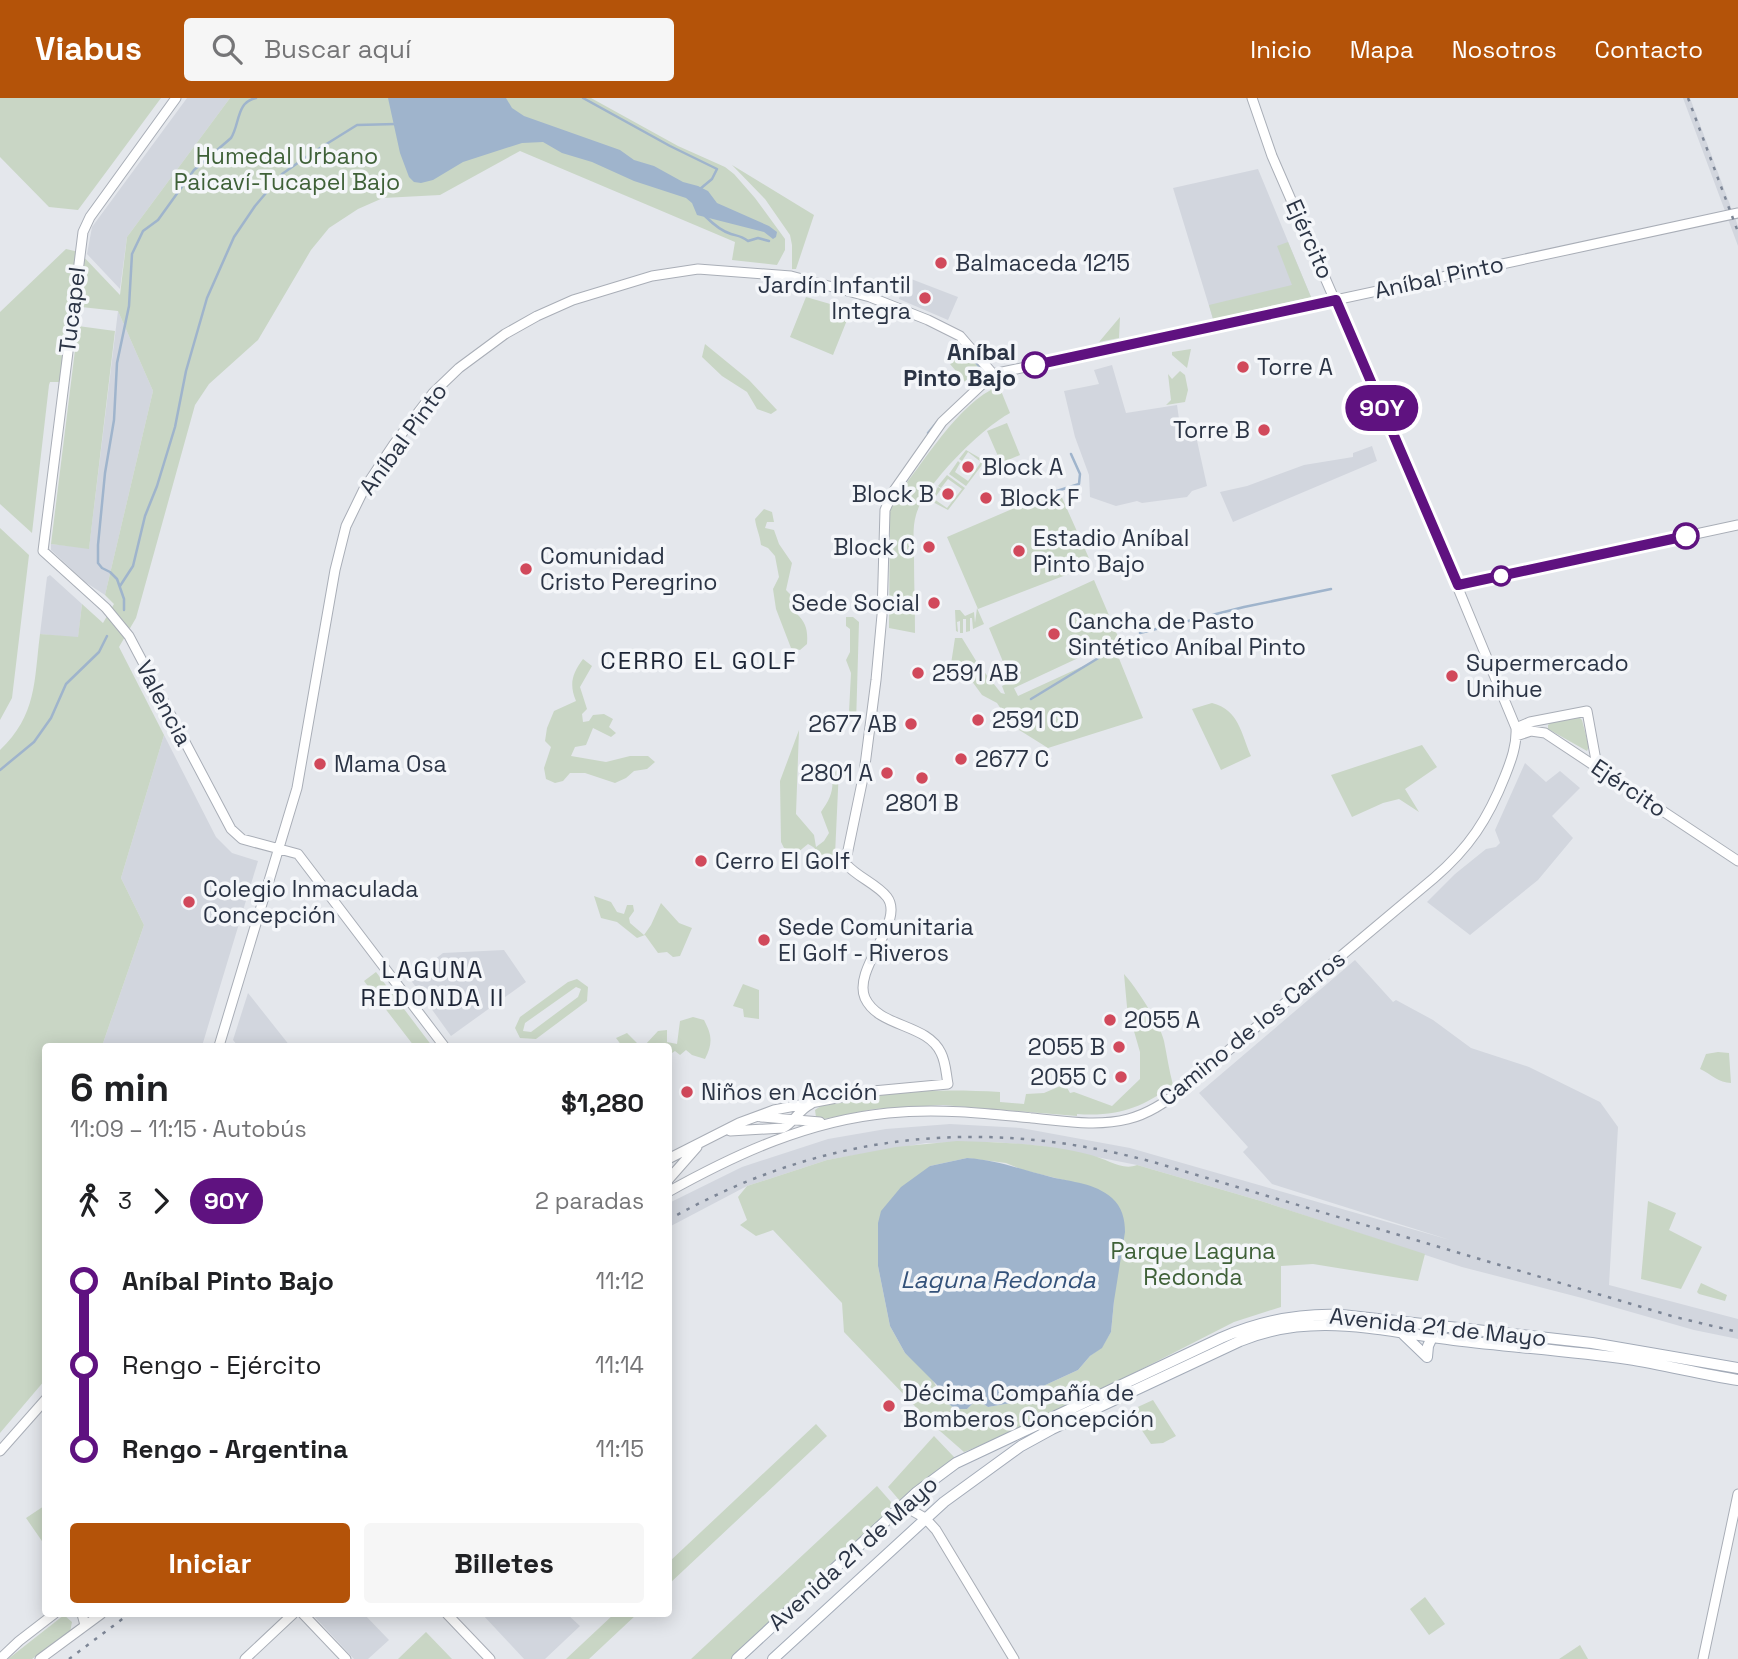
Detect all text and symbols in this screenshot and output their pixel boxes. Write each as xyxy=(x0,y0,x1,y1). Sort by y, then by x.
search box xyxy=(184,18,674,81)
text: Viabus xyxy=(35,28,142,70)
icon: search xyxy=(208,30,246,68)
text: Buscar aquí xyxy=(264,32,411,66)
text: Inicio xyxy=(1250,34,1312,65)
text: Mapa xyxy=(1350,34,1414,65)
text: Nosotros xyxy=(1452,34,1557,65)
text: Contacto xyxy=(1595,34,1703,65)
park label: Humedal Urbano Paicaví-Tucapel Bajo xyxy=(174,141,400,197)
street label: Ejército xyxy=(1279,194,1341,284)
place label: Balmaceda 1215 xyxy=(955,248,1130,278)
street label: Aníbal Pinto xyxy=(1372,249,1506,305)
marker: Balmaceda 1215 xyxy=(933,255,949,271)
street label: Tucapel xyxy=(52,265,92,355)
place label: Jardín Infantil Integra xyxy=(758,270,911,326)
marker: Jardín Infantil Integra xyxy=(917,290,933,306)
place label: Aníbal Pinto Bajo xyxy=(903,337,1016,393)
marker: Aníbal Pinto Bajo xyxy=(1022,352,1048,378)
place label: Torre A xyxy=(1257,352,1333,382)
marker: Torre A xyxy=(1235,359,1251,375)
street label: Aníbal Pinto xyxy=(352,377,454,501)
line badge: 90Y xyxy=(1342,385,1422,431)
text: 90Y xyxy=(1359,392,1405,423)
place label: Torre B xyxy=(1173,415,1250,445)
marker: Torre B xyxy=(1256,422,1272,438)
place label: Block A xyxy=(982,452,1063,482)
marker: Block A xyxy=(960,459,976,475)
place label: Block B xyxy=(852,479,934,509)
place label: Block F xyxy=(1000,483,1080,513)
marker: Block B xyxy=(940,486,956,502)
marker: Block F xyxy=(978,490,994,506)
place label: Estadio Aníbal Pinto Bajo xyxy=(1033,523,1189,579)
unlabelled marker xyxy=(1673,523,1699,549)
place label: Block C xyxy=(833,532,915,562)
marker: Block C xyxy=(921,539,937,555)
place label: Comunidad Cristo Peregrino xyxy=(540,541,718,597)
marker: Estadio Aníbal Pinto Bajo xyxy=(1011,543,1027,559)
marker: Comunidad Cristo Peregrino xyxy=(518,561,534,577)
unlabelled marker xyxy=(1491,566,1511,586)
place label: Sede Social xyxy=(791,588,920,618)
marker: Sede Social xyxy=(926,595,942,611)
place label: Cancha de Pasto Sintético Aníbal Pinto xyxy=(1068,606,1306,662)
marker: Cancha de Pasto Sintético Aníbal Pinto xyxy=(1046,626,1062,642)
district label: CERRO EL GOLF xyxy=(600,645,798,676)
place label: Supermercado Unihue xyxy=(1466,648,1629,704)
street label: Valencia xyxy=(129,655,199,751)
place label: 2591 AB xyxy=(932,658,1019,688)
marker: 2591 AB xyxy=(910,665,926,681)
marker: Supermercado Unihue xyxy=(1444,668,1460,684)
place label: 2591 CD xyxy=(992,705,1079,735)
place label: 2677 AB xyxy=(808,709,897,739)
marker: 2591 CD xyxy=(970,712,986,728)
marker: 2677 AB xyxy=(903,716,919,732)
place label: 2677 C xyxy=(975,744,1049,774)
place label: Mama Osa xyxy=(334,749,447,779)
marker: 2677 C xyxy=(953,751,969,767)
street label: Ejército xyxy=(1586,752,1672,824)
marker: Mama Osa xyxy=(312,756,328,772)
place label: 2801 A xyxy=(800,758,873,788)
marker: 2801 A xyxy=(879,765,895,781)
marker: 2801 B xyxy=(914,770,930,786)
place label: 2801 B xyxy=(885,788,959,818)
place label: Cerro El Golf xyxy=(715,846,850,876)
marker: Cerro El Golf xyxy=(693,853,709,869)
place label: Colegio Inmaculada Concepción xyxy=(203,874,419,930)
marker: Colegio Inmaculada Concepción xyxy=(181,894,197,910)
place label: Sede Comunitaria El Golf - Riveros xyxy=(778,912,974,968)
marker: Sede Comunitaria El Golf - Riveros xyxy=(756,932,772,948)
street label: Camino de los Carros xyxy=(1153,944,1351,1112)
district label: LAGUNA REDONDA II xyxy=(361,954,505,1013)
place label: 2055 A xyxy=(1124,1005,1200,1035)
marker: 2055 A xyxy=(1102,1012,1118,1028)
place label: 2055 B xyxy=(1028,1032,1105,1062)
marker: 2055 B xyxy=(1111,1039,1127,1055)
place label: 2055 C xyxy=(1030,1062,1107,1092)
text: 6 min xyxy=(70,1064,169,1112)
marker: 2055 C xyxy=(1113,1069,1129,1085)
place label: Niños en Acción xyxy=(701,1077,878,1107)
marker: Niños en Acción xyxy=(679,1084,695,1100)
text: $1,280 xyxy=(561,1086,644,1120)
text: 11:09 – 11:15 · Autobús xyxy=(70,1114,307,1144)
icon: walk xyxy=(70,1182,108,1220)
icon: forward xyxy=(142,1182,180,1220)
text: 90Y xyxy=(204,1185,249,1216)
text: 3 xyxy=(118,1186,132,1216)
text: 2 paradas xyxy=(535,1186,644,1216)
park label: Parque Laguna Redonda xyxy=(1110,1236,1276,1292)
text: Aníbal Pinto Bajo xyxy=(122,1264,334,1298)
water label: Laguna Redonda xyxy=(901,1264,1096,1295)
text: 11:12 xyxy=(595,1266,644,1296)
street label: Avenida 21 de Mayo xyxy=(1328,1301,1548,1353)
text: Rengo - Ejército xyxy=(122,1348,321,1382)
text: 11:14 xyxy=(595,1350,644,1380)
place label: Décima Compañía de Bomberos Concepción xyxy=(903,1378,1154,1434)
marker: Décima Compañía de Bomberos Concepción xyxy=(881,1398,897,1414)
text: Rengo - Argentina xyxy=(122,1432,348,1466)
text: 11:15 xyxy=(596,1434,644,1464)
street label: Avenida 21 de Mayo xyxy=(762,1469,944,1637)
button: Iniciar xyxy=(70,1523,350,1603)
button: Billetes xyxy=(364,1523,644,1603)

